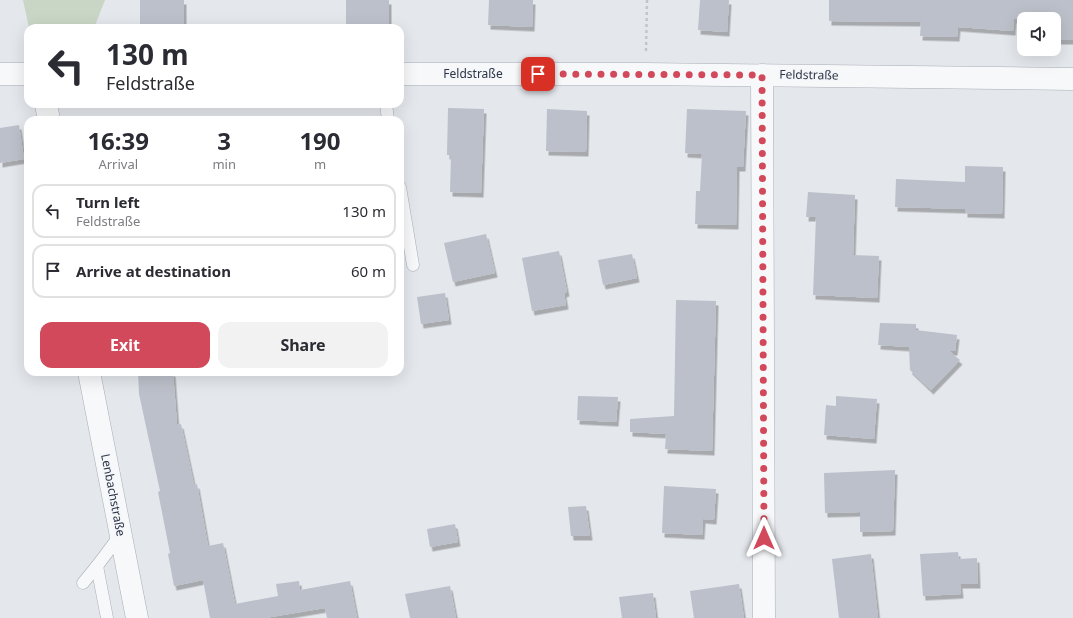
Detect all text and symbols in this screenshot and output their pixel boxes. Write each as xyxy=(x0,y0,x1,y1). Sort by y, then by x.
map controls xyxy=(1017,12,1061,56)
button: sound xyxy=(1017,12,1061,56)
text: 130 m xyxy=(106,35,189,73)
icon: left xyxy=(40,40,92,92)
pin xyxy=(521,57,555,91)
icon: arrive xyxy=(527,63,549,85)
street label: Feldstraße xyxy=(443,65,503,82)
street label: Feldstraße xyxy=(779,65,839,84)
text: Feldstraße xyxy=(106,71,195,95)
text: 16:39 xyxy=(87,124,149,157)
text: 3 xyxy=(217,124,231,157)
text: 190 xyxy=(299,124,341,157)
text: Arrival xyxy=(98,155,138,173)
text: min xyxy=(212,155,236,173)
text: m xyxy=(314,155,326,173)
text: Turn left xyxy=(76,192,140,212)
icon: left xyxy=(42,200,64,222)
text: 130 m xyxy=(342,201,386,221)
text: Feldstraße xyxy=(76,212,140,230)
icon: arrive xyxy=(42,260,64,282)
text: Arrive at destination xyxy=(76,261,231,281)
text: 60 m xyxy=(351,261,386,281)
button: Exit xyxy=(40,322,210,368)
button: Share xyxy=(218,322,388,368)
street label: Lenbachstraße xyxy=(97,452,130,538)
position arrow xyxy=(743,517,785,559)

